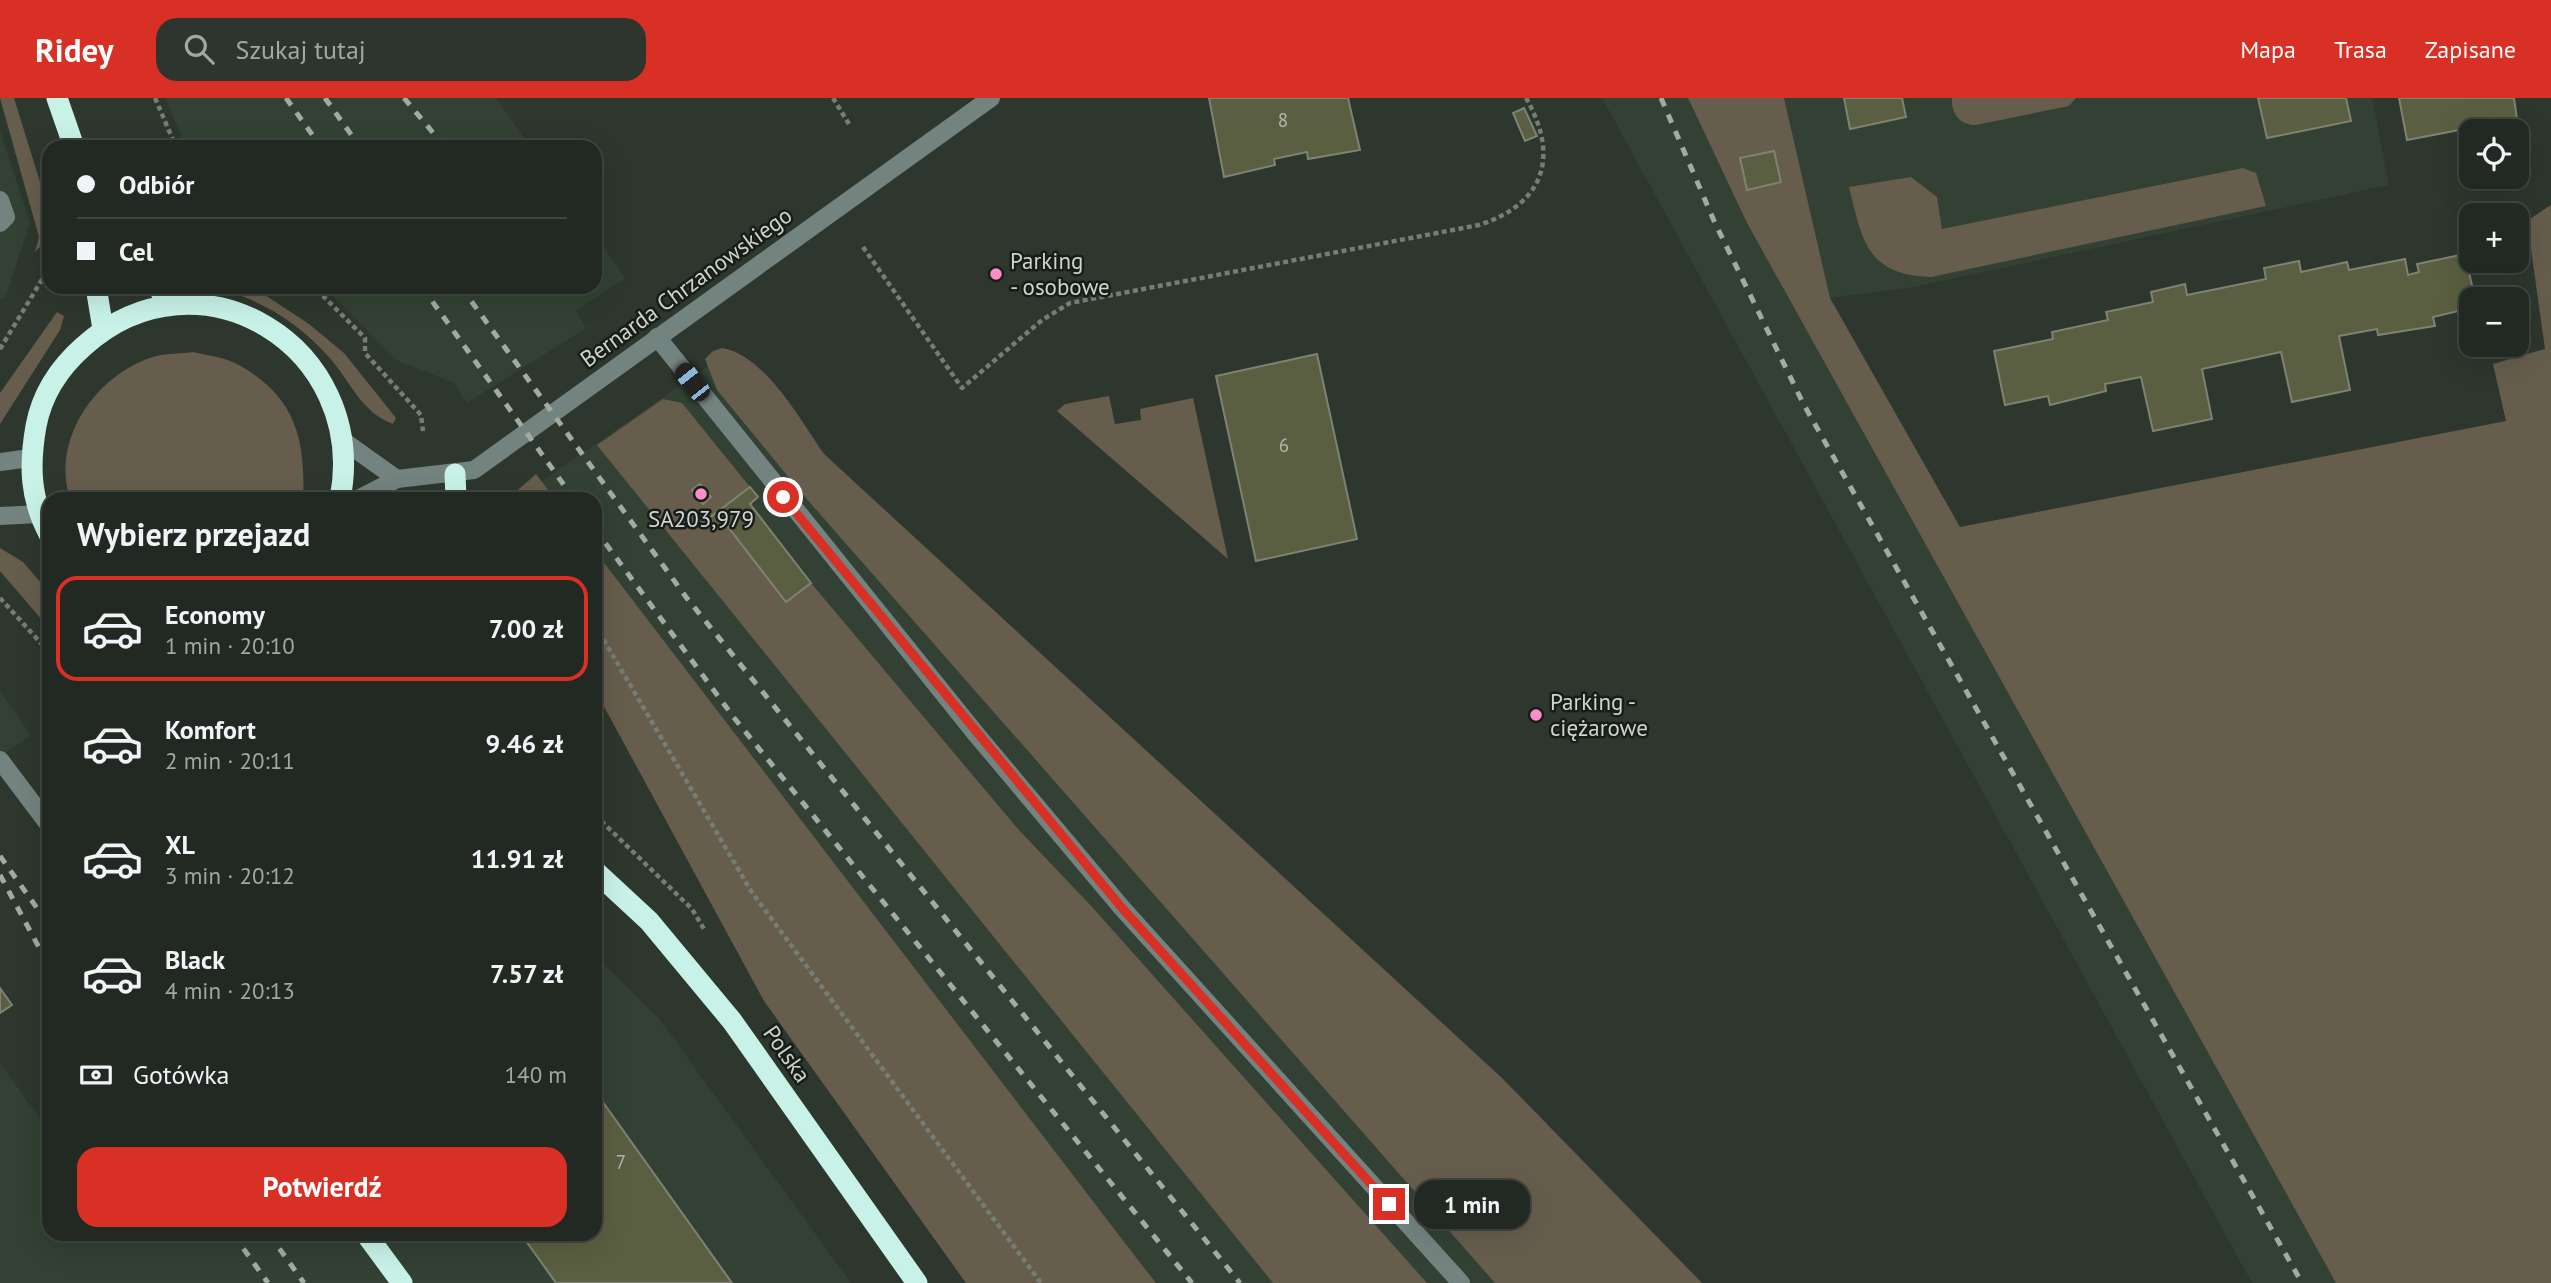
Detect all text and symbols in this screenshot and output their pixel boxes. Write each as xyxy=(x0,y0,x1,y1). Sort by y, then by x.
search box xyxy=(156,18,646,81)
text: Ridey xyxy=(35,28,114,71)
icon: search xyxy=(180,30,218,68)
text: Szukaj tutaj xyxy=(236,33,366,66)
text: Mapa xyxy=(2240,34,2296,65)
text: Trasa xyxy=(2334,34,2387,65)
text: Zapisane xyxy=(2425,34,2516,65)
house number: 8 xyxy=(1278,108,1288,132)
map controls xyxy=(2459,119,2529,357)
button: locate xyxy=(2459,119,2529,189)
text: Odbiór xyxy=(119,168,194,201)
street label: Bernarda Chrzanowskiego xyxy=(574,200,797,373)
button: + xyxy=(2459,203,2529,273)
text: Cel xyxy=(119,235,153,268)
place label: Parking - osobowe xyxy=(1010,246,1110,301)
marker: Parking - osobowe xyxy=(988,266,1004,282)
button: − xyxy=(2459,287,2529,357)
car xyxy=(671,359,714,405)
house number: 6 xyxy=(1279,433,1289,457)
route start xyxy=(767,481,799,513)
marker: SA203,979 xyxy=(693,486,709,502)
place label: SA203,979 xyxy=(648,504,754,533)
text: Wybierz przejazd xyxy=(77,513,310,555)
icon: car xyxy=(81,597,144,660)
text: Economy xyxy=(165,598,265,631)
text: 7.00 zł xyxy=(489,612,563,645)
text: 1 min · 20:10 xyxy=(165,631,295,660)
place label: Parking - ciężarowe xyxy=(1550,687,1648,742)
marker: Parking - ciężarowe xyxy=(1528,707,1544,723)
icon: car xyxy=(81,712,144,775)
text: Komfort xyxy=(165,713,256,746)
text: 9.46 zł xyxy=(486,727,563,760)
text: 2 min · 20:11 xyxy=(165,746,295,775)
icon: car xyxy=(81,827,144,890)
text: XL xyxy=(165,828,195,861)
text: 11.91 zł xyxy=(471,842,563,875)
text: 3 min · 20:12 xyxy=(165,861,295,890)
icon: car xyxy=(81,942,144,1005)
text: Black xyxy=(165,943,225,976)
text: 7.57 zł xyxy=(490,957,563,990)
text: 4 min · 20:13 xyxy=(165,976,295,1005)
street label: Polska xyxy=(757,1020,817,1088)
icon: cash xyxy=(77,1056,115,1094)
text: Gotówka xyxy=(133,1058,230,1091)
text: 140 m xyxy=(505,1060,567,1089)
button: Potwierdź xyxy=(77,1147,567,1227)
house number: 7 xyxy=(616,1150,626,1174)
callout: 1 min xyxy=(1414,1180,1529,1228)
route end xyxy=(1373,1188,1405,1220)
text: 1 min xyxy=(1444,1190,1500,1219)

